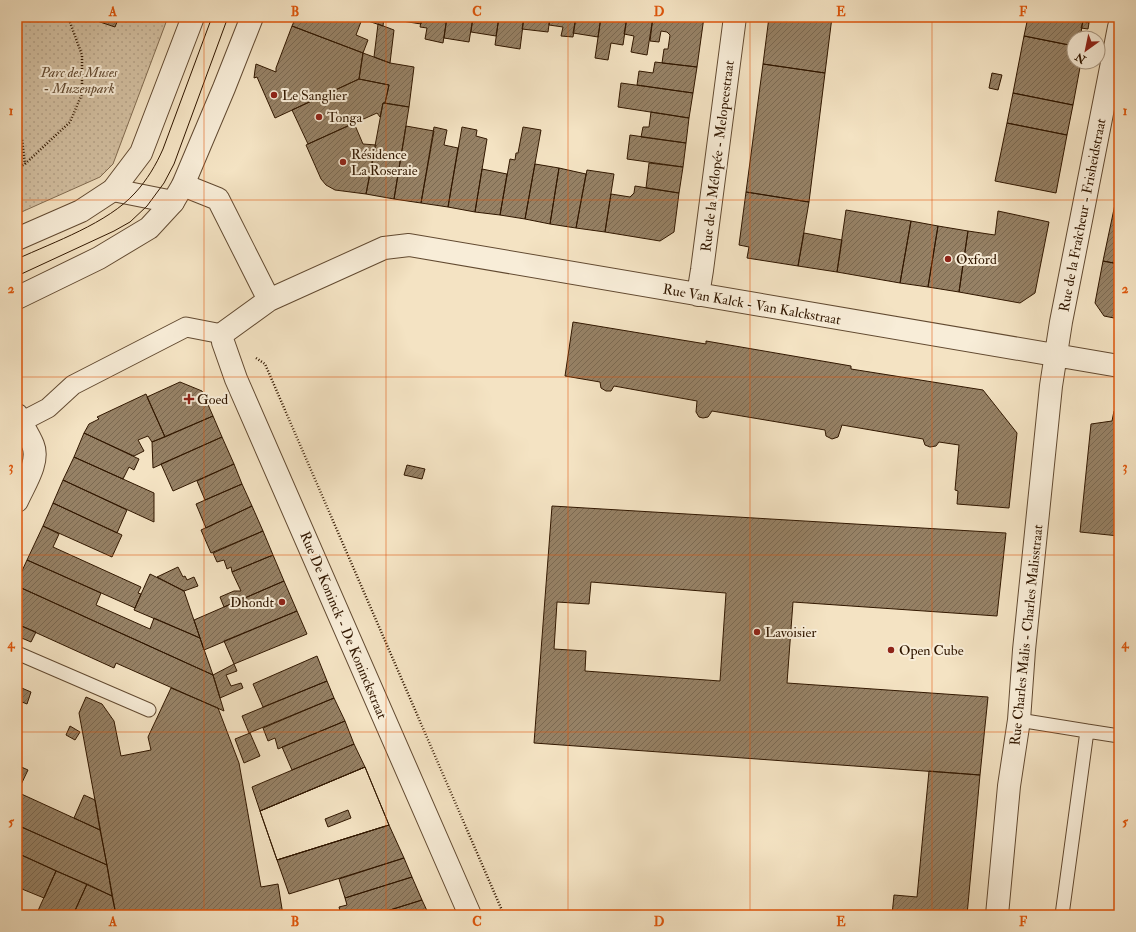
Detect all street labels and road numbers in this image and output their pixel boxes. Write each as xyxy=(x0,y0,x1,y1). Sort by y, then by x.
street label: Rue de la Mélopée - Melopeestraat xyxy=(697,59,739,253)
street label: Rue de la Fraîcheur - Frisheidstraat xyxy=(1055,117,1110,313)
street label: Rue Van Kalck - Van Kalckstraat xyxy=(662,280,843,329)
street label: Rue Charles Malis - Charles Malisstraat xyxy=(1006,523,1047,746)
street label: Rue De Koninck - De Koninckstraat xyxy=(296,529,391,722)

